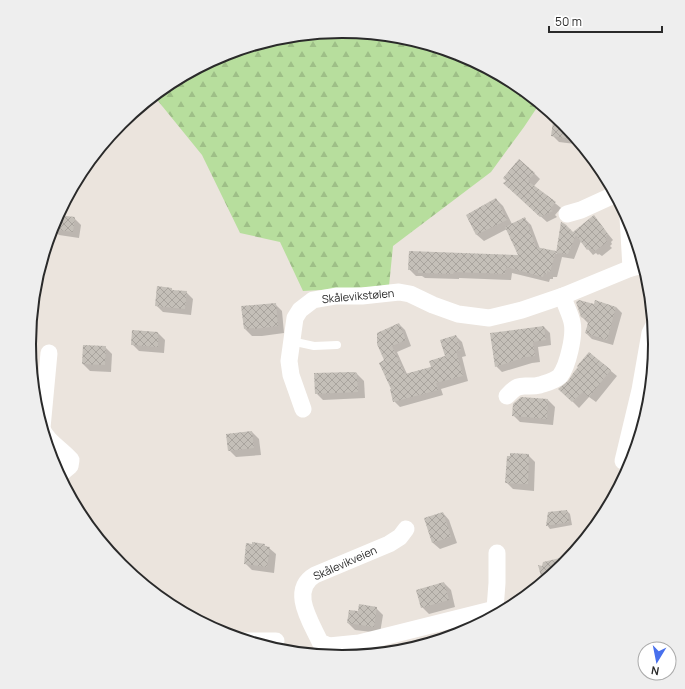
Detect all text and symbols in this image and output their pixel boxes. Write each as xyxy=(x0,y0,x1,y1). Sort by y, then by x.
scale bar xyxy=(549,8,662,34)
text: 50 m xyxy=(555,13,582,30)
street label: Skålevikstølen xyxy=(321,285,395,306)
street label: Skålevikveien xyxy=(311,542,379,583)
north arrow xyxy=(637,641,677,681)
text: N xyxy=(650,663,660,679)

